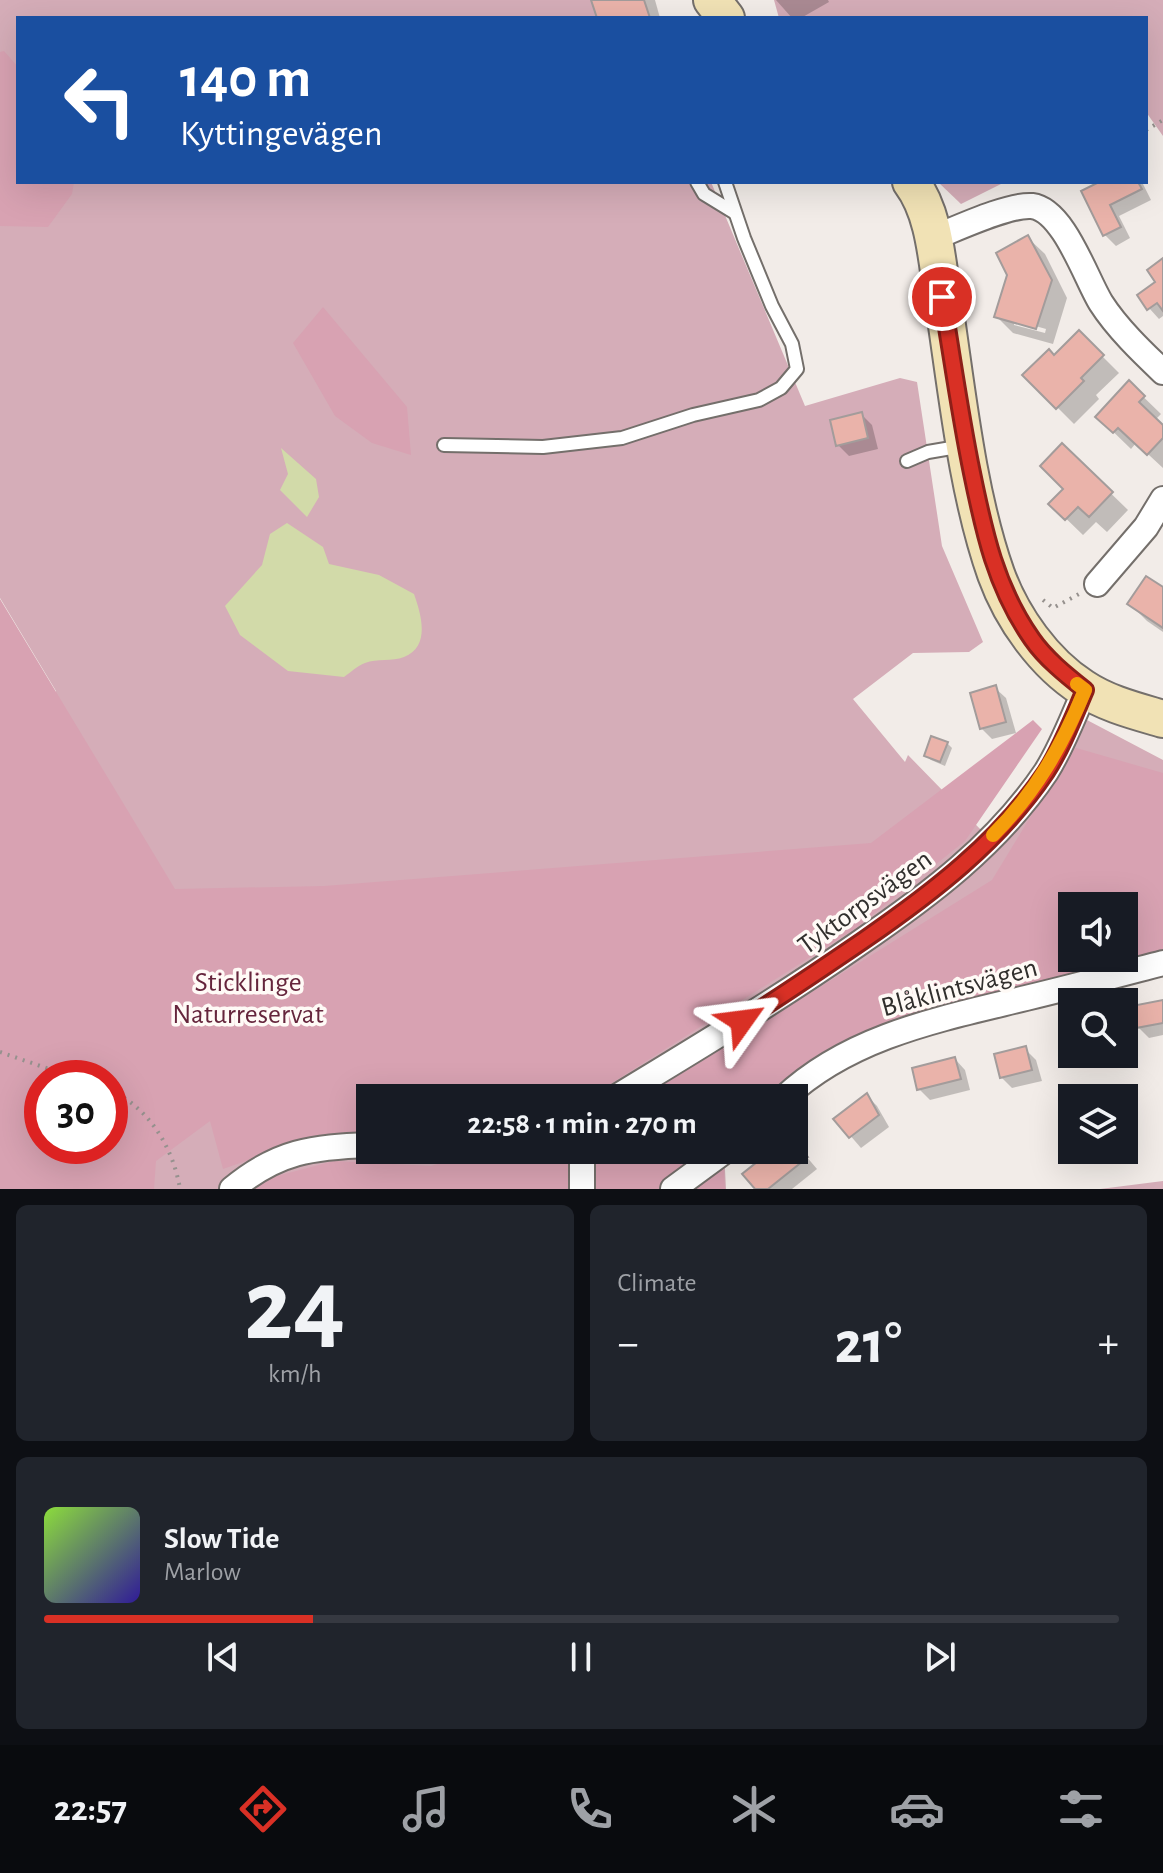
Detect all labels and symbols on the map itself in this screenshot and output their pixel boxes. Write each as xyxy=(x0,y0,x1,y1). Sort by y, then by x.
pin xyxy=(908,263,976,331)
street label: Tyktorpsvägen xyxy=(793,845,937,960)
street label: Blåklintsvägen xyxy=(878,954,1041,1022)
park label: Sticklinge Naturreservat xyxy=(172,969,324,1029)
position arrow xyxy=(700,979,784,1063)
speed limit sign: 30 xyxy=(24,1060,128,1164)

